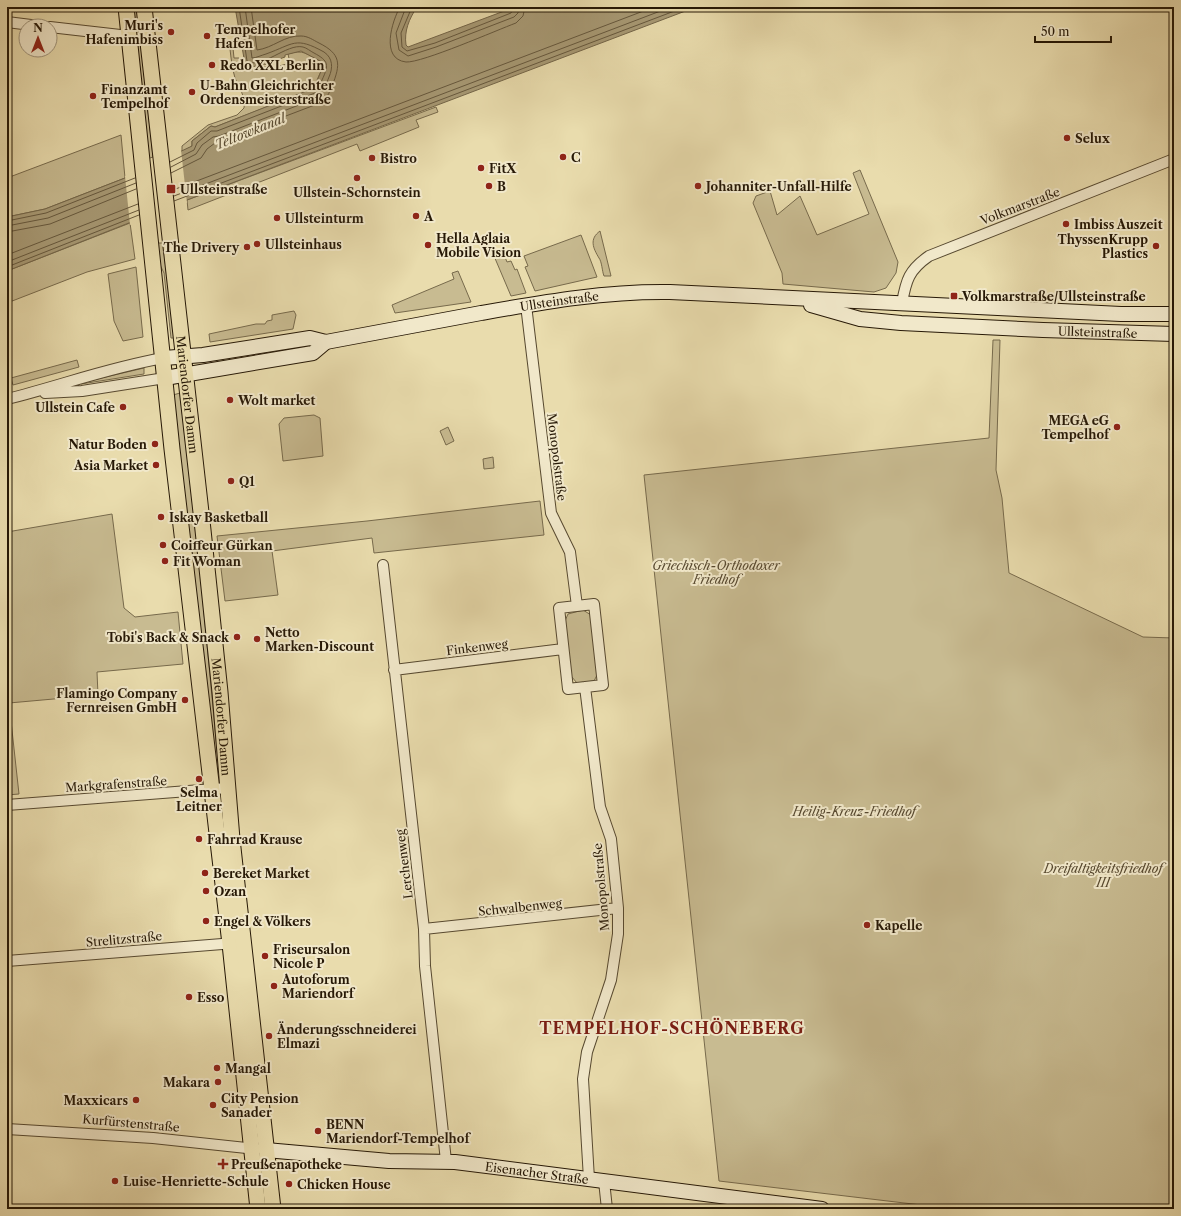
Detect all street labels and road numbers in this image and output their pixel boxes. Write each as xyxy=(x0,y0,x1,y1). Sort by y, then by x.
street label: Volkmarstraße xyxy=(977,184,1062,228)
street label: Ullsteinstraße xyxy=(519,288,600,314)
street label: Ullsteinstraße xyxy=(1058,323,1138,340)
street label: Mariendorfer Damm xyxy=(174,335,202,454)
street label: Monopolstraße xyxy=(544,412,570,502)
street label: Finkenweg xyxy=(445,636,509,658)
street label: Mariendorfer Damm xyxy=(209,657,234,776)
street label: Markgrafenstraße xyxy=(65,773,168,795)
street label: Lerchenweg xyxy=(392,828,416,900)
street label: Monopolstraße xyxy=(590,842,612,932)
street label: Schwalbenweg xyxy=(477,895,563,919)
street label: Strelitzstraße xyxy=(85,928,163,950)
street label: Kurfürstenstraße xyxy=(82,1111,181,1135)
street label: Eisenacher Straße xyxy=(484,1158,590,1187)

